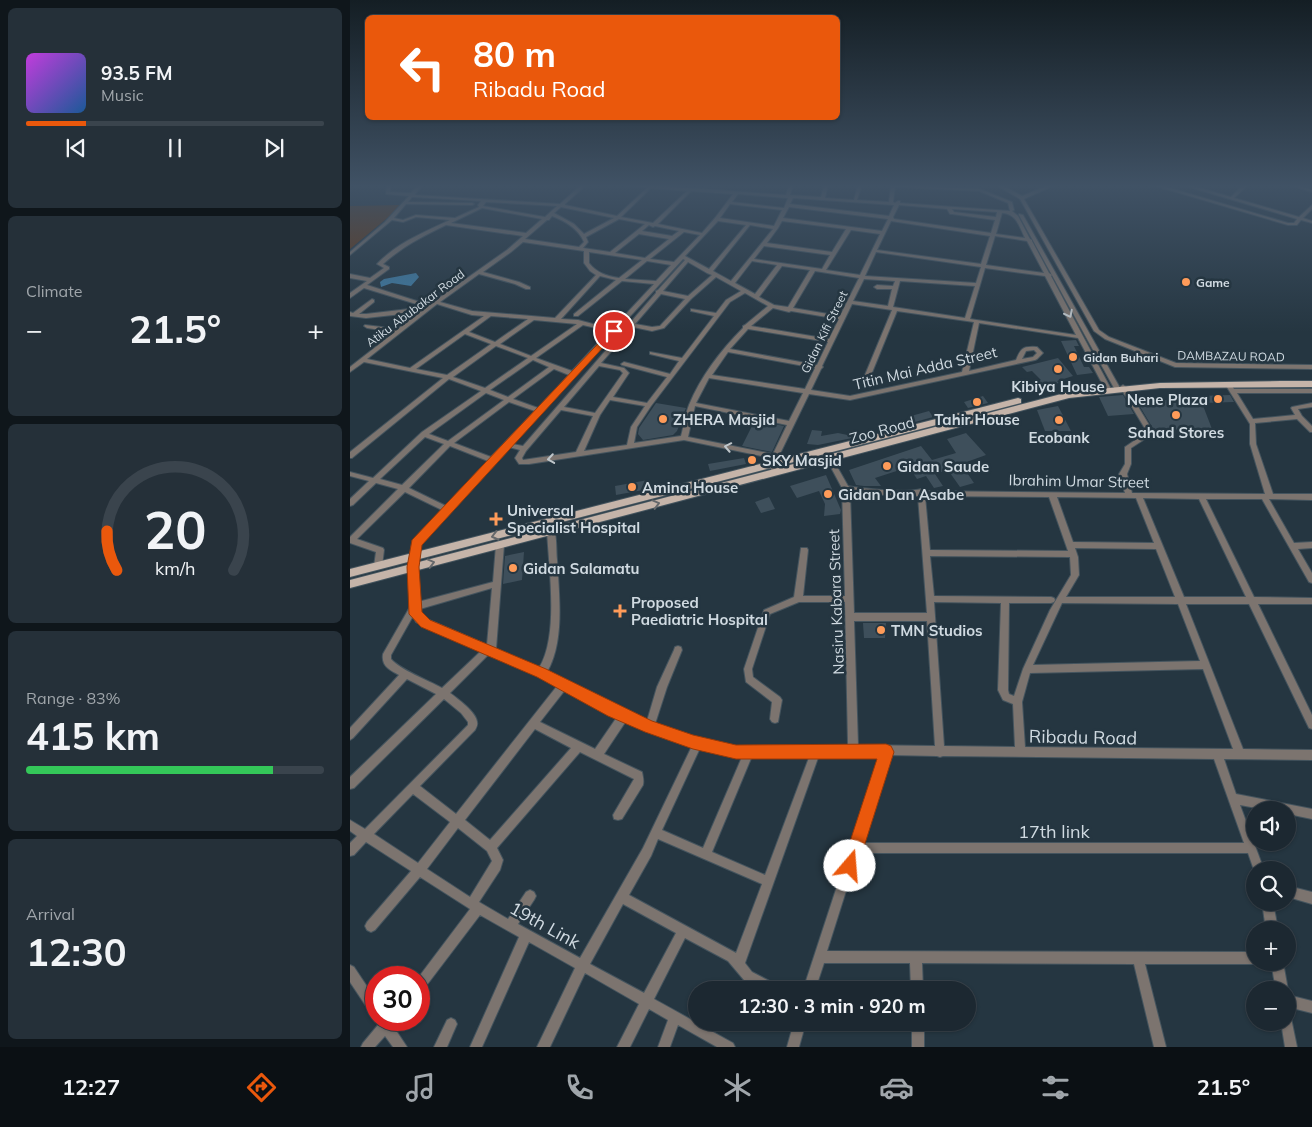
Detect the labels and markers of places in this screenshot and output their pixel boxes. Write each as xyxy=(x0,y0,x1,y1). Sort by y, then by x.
place label: Game xyxy=(1196,275,1230,290)
marker: Game xyxy=(1180,276,1192,288)
pin xyxy=(593,310,635,352)
place label: Gidan Buhari xyxy=(1083,350,1158,365)
marker: Gidan Buhari xyxy=(1067,351,1079,363)
marker: Kibiya House xyxy=(1052,363,1064,375)
place label: Kibiya House xyxy=(1011,377,1105,396)
place label: Nene Plaza xyxy=(1127,390,1208,409)
marker: Nene Plaza xyxy=(1212,393,1224,405)
marker: Tahir House xyxy=(971,396,983,408)
marker: Sahad Stores xyxy=(1170,409,1182,421)
place label: ZHERA Masjid xyxy=(673,410,775,429)
place label: Tahir House xyxy=(934,410,1020,429)
marker: ZHERA Masjid xyxy=(657,413,669,425)
marker: Ecobank xyxy=(1053,414,1065,426)
place label: Sahad Stores xyxy=(1128,423,1224,442)
place label: Ecobank xyxy=(1028,428,1090,447)
place label: SKY Masjid xyxy=(762,451,842,470)
marker: SKY Masjid xyxy=(746,454,758,466)
place label: Gidan Saude xyxy=(897,457,989,476)
marker: Gidan Saude xyxy=(881,460,893,472)
place label: Amina House xyxy=(642,478,738,497)
marker: Amina House xyxy=(626,481,638,493)
place label: Gidan Dan Asabe xyxy=(838,485,964,504)
marker: Gidan Dan Asabe xyxy=(822,488,834,500)
place label: Universal Specialist Hospital xyxy=(507,501,640,537)
marker: Universal Specialist Hospital xyxy=(489,512,503,526)
place label: Gidan Salamatu xyxy=(523,559,639,578)
marker: Gidan Salamatu xyxy=(507,562,519,574)
place label: Proposed Paediatric Hospital xyxy=(631,593,768,629)
marker: Proposed Paediatric Hospital xyxy=(613,604,627,618)
place label: TMN Studios xyxy=(891,621,983,640)
marker: TMN Studios xyxy=(875,624,887,636)

